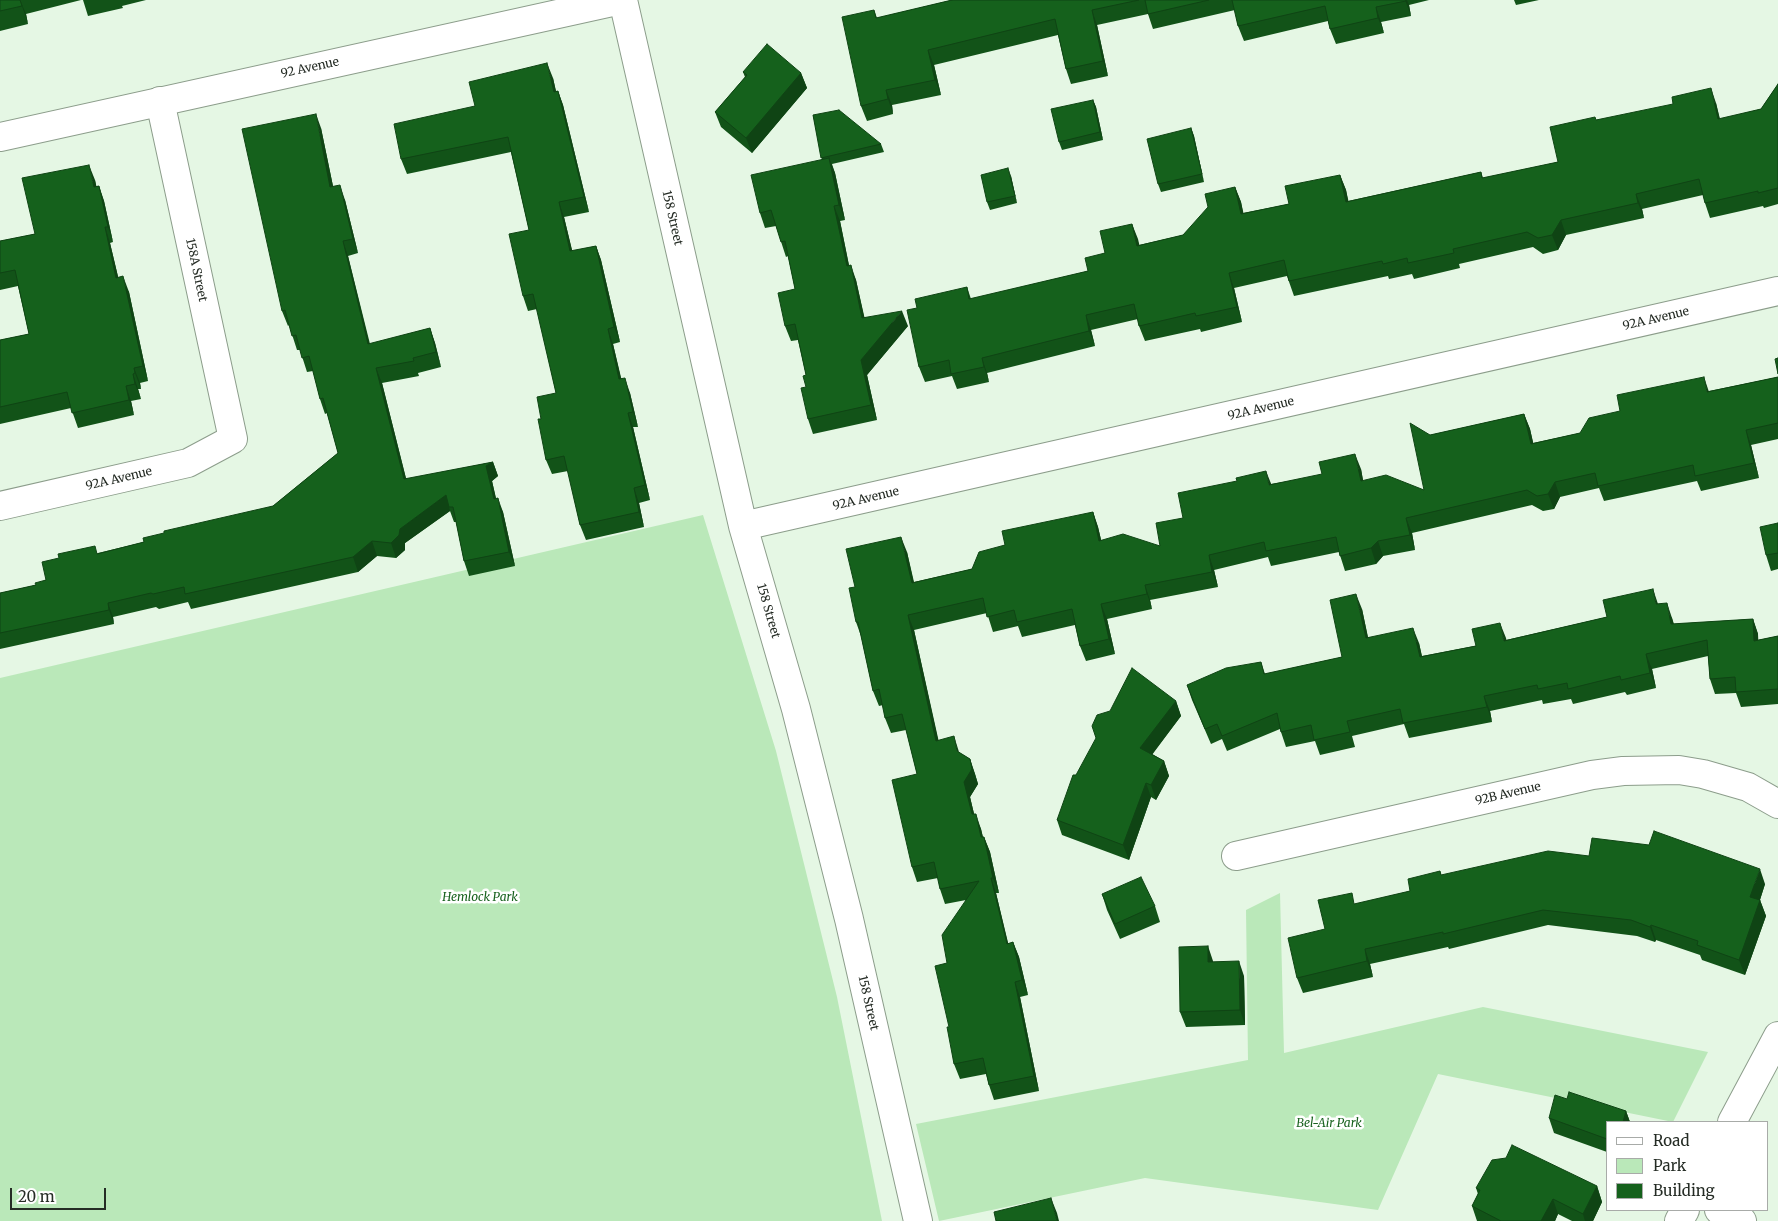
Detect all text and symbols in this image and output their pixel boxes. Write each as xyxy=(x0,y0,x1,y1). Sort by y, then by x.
street label: 92 Avenue xyxy=(280,55,340,81)
street label: 158 Street xyxy=(659,189,685,247)
street label: 158A Street xyxy=(182,237,210,303)
street label: 92A Avenue xyxy=(1621,304,1691,334)
street label: 92A Avenue xyxy=(1226,394,1296,424)
street label: 92A Avenue xyxy=(84,464,154,494)
street label: 92A Avenue xyxy=(831,484,901,514)
street label: 158 Street xyxy=(753,582,783,640)
street label: 92B Avenue xyxy=(1474,779,1542,809)
park label: Hemlock Park xyxy=(442,891,518,905)
street label: 158 Street xyxy=(855,974,881,1032)
park label: Bel-Air Park xyxy=(1296,1117,1362,1131)
legend xyxy=(1606,1121,1768,1211)
text: Road xyxy=(1653,1131,1689,1150)
text: Park xyxy=(1653,1156,1686,1175)
scale bar xyxy=(12,1178,109,1210)
text: Building xyxy=(1653,1181,1715,1200)
text: 20 m xyxy=(18,1187,55,1206)

